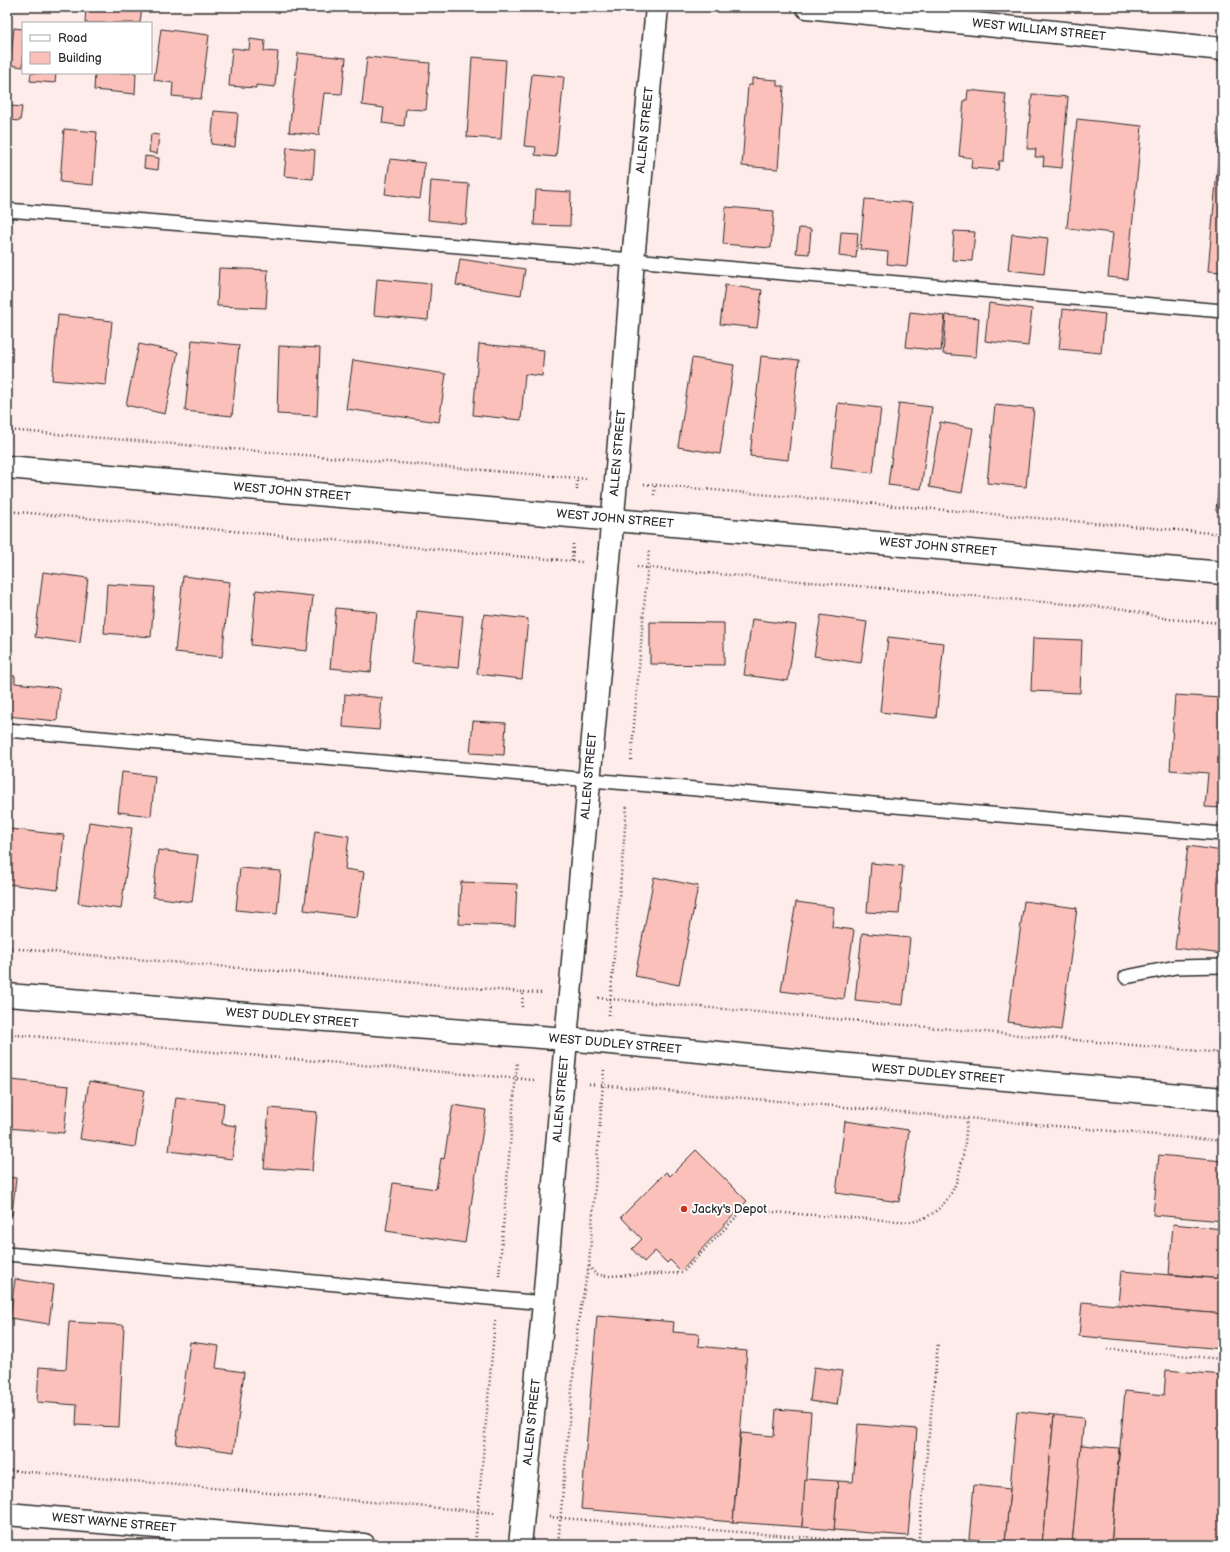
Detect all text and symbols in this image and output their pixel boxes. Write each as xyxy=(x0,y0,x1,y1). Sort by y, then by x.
street label: WEST WILLIAM STREET xyxy=(971,16,1107,45)
legend xyxy=(22,22,152,74)
text: Road xyxy=(58,31,87,46)
text: Building xyxy=(58,51,102,66)
street label: ALLEN STREET xyxy=(633,85,657,174)
street label: ALLEN STREET xyxy=(607,408,629,497)
street label: WEST JOHN STREET xyxy=(233,479,352,505)
street label: WEST JOHN STREET xyxy=(556,506,675,532)
street label: WEST JOHN STREET xyxy=(879,534,998,560)
street label: ALLEN STREET xyxy=(578,731,600,820)
street label: WEST DUDLEY STREET xyxy=(225,1005,360,1031)
street label: WEST DUDLEY STREET xyxy=(548,1031,683,1057)
street label: ALLEN STREET xyxy=(550,1054,572,1143)
street label: WEST DUDLEY STREET xyxy=(871,1061,1006,1087)
place label: Jacky's Depot xyxy=(692,1202,767,1217)
marker: Jacky's Depot xyxy=(679,1204,689,1214)
street label: ALLEN STREET xyxy=(520,1377,544,1466)
street label: WEST WAYNE STREET xyxy=(51,1510,178,1536)

